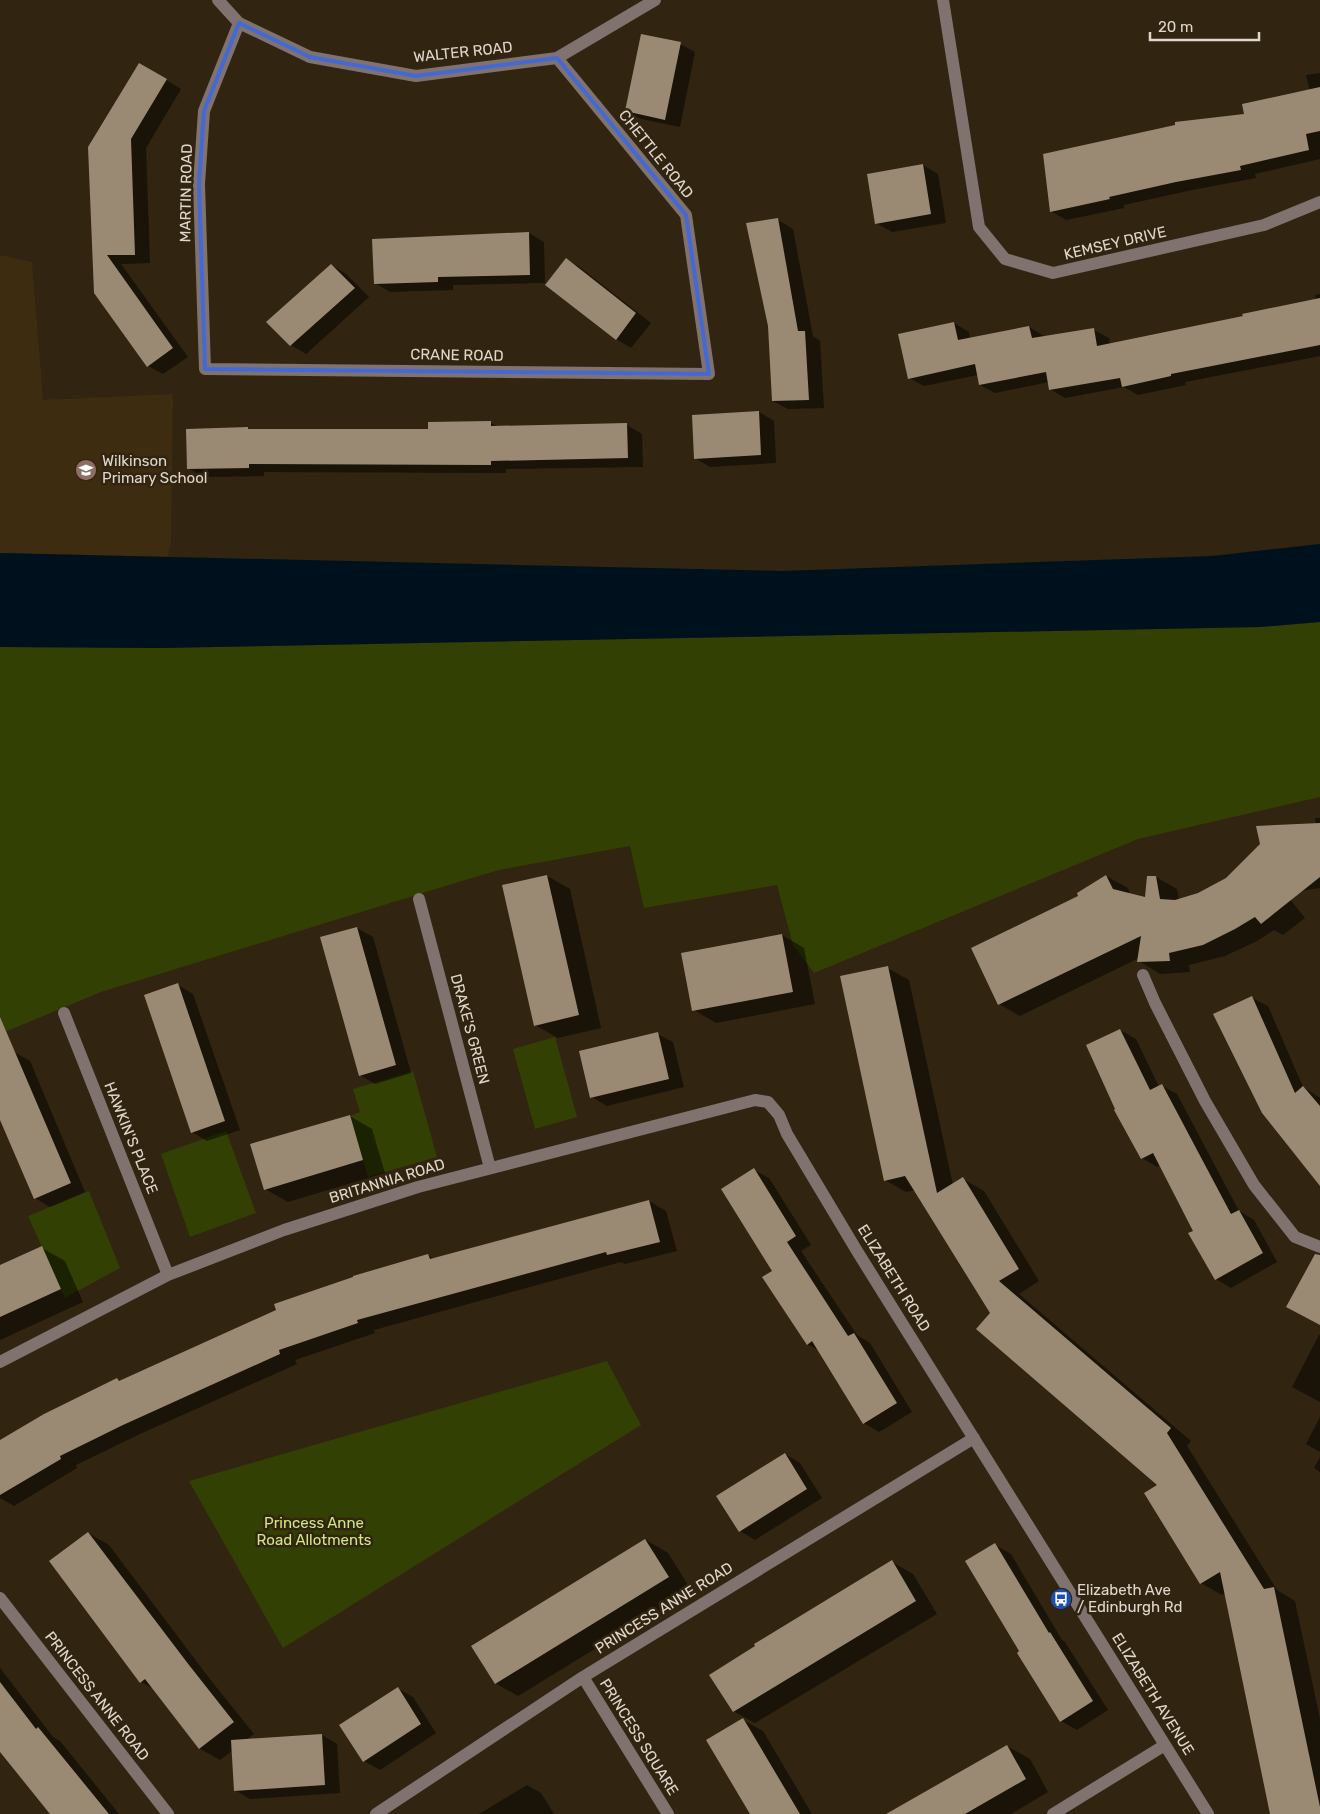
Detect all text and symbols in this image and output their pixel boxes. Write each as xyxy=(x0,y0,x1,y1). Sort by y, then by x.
scale bar xyxy=(1150,10,1259,42)
text: 20 m xyxy=(1158,18,1193,36)
street label: WALTER ROAD xyxy=(412,38,514,66)
street label: CHETTLE ROAD xyxy=(615,106,697,202)
street label: MARTIN ROAD xyxy=(176,143,196,243)
street label: KEMSEY DRIVE xyxy=(1062,222,1168,264)
street label: CRANE ROAD xyxy=(410,345,504,365)
place label: Wilkinson Primary School xyxy=(102,452,207,487)
school or university icon: Wilkinson Primary School xyxy=(74,458,98,482)
street label: DRAKE'S GREEN xyxy=(447,972,493,1086)
street label: HAWKIN'S PLACE xyxy=(100,1079,162,1197)
street label: BRITANNIA ROAD xyxy=(327,1155,447,1207)
street label: ELIZABETH ROAD xyxy=(854,1221,934,1335)
park label: Princess Anne Road Allotments xyxy=(257,1514,372,1549)
street label: PRINCESS ANNE ROAD xyxy=(592,1558,736,1658)
place label: Elizabeth Ave / Edinburgh Rd xyxy=(1077,1581,1182,1616)
bus stop icon: Elizabeth Ave / Edinburgh Rd xyxy=(1049,1587,1073,1611)
street label: PRINCESS ANNE ROAD xyxy=(41,1628,153,1764)
street label: ELIZABETH AVENUE xyxy=(1108,1630,1198,1758)
street label: PRINCESS SQUARE xyxy=(596,1675,682,1799)

